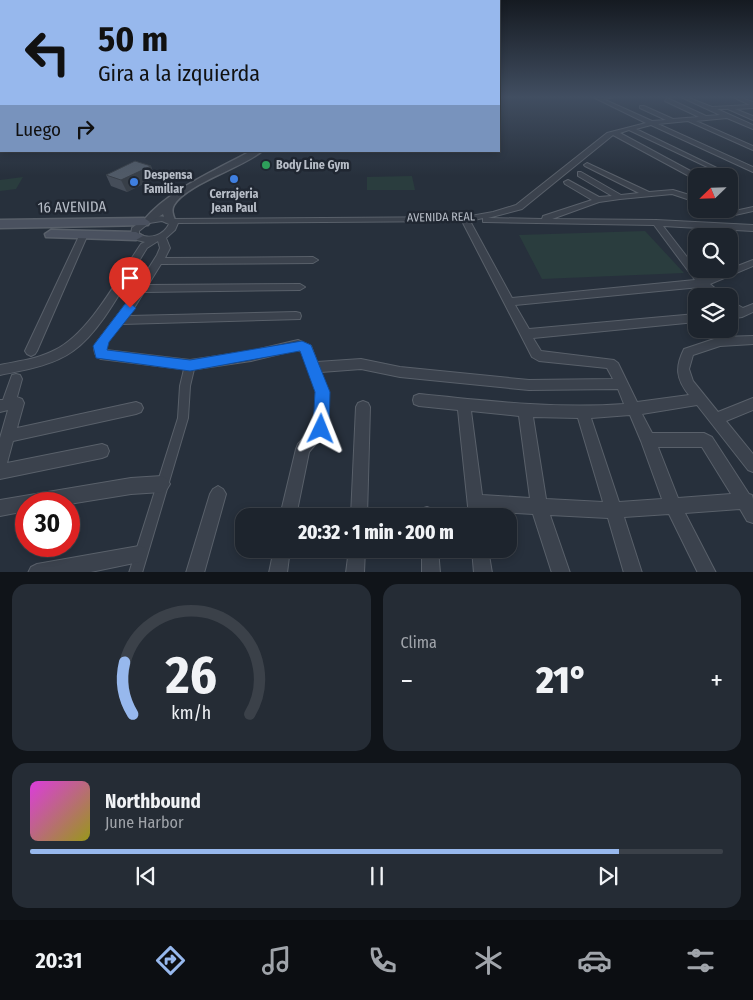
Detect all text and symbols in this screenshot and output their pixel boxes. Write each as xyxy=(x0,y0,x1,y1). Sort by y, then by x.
text: 50 m xyxy=(98,18,168,60)
icon: left xyxy=(15,20,80,85)
text: Gira a la izquierda xyxy=(98,60,260,87)
icon: right xyxy=(71,115,99,143)
text: Luego xyxy=(15,118,61,141)
place label: Body Line Gym xyxy=(276,158,349,172)
marker: Body Line Gym xyxy=(260,159,272,171)
place label: Despensa Familiar xyxy=(144,168,193,196)
north arrow xyxy=(688,168,738,218)
map controls xyxy=(688,168,738,338)
marker: Cerrajeria Jean Paul xyxy=(228,173,240,185)
marker: Despensa Familiar xyxy=(128,176,140,188)
place label: Cerrajeria Jean Paul xyxy=(209,187,259,215)
street label: 16 AVENIDA xyxy=(38,197,107,217)
street label: AVENIDA REAL xyxy=(407,209,476,225)
button: search xyxy=(688,228,738,278)
pin xyxy=(109,257,151,308)
icon: arrive xyxy=(116,264,144,292)
button: layers xyxy=(688,288,738,338)
position arrow xyxy=(294,402,346,454)
speed limit sign: 30 xyxy=(15,492,80,557)
text: 20:32 · 1 min · 200 m xyxy=(298,521,454,544)
text: Clima xyxy=(401,633,437,652)
text: 26 xyxy=(165,644,217,707)
text: 21° xyxy=(536,657,587,703)
text: − xyxy=(401,664,413,697)
text: + xyxy=(710,664,723,697)
text: km/h xyxy=(171,702,211,724)
text: Northbound xyxy=(105,790,201,813)
text: June Harbor xyxy=(105,813,183,832)
icon: previous xyxy=(132,862,160,890)
icon: pause xyxy=(363,862,391,890)
icon: next xyxy=(594,862,622,890)
icon: directions xyxy=(153,943,188,978)
icon: music xyxy=(259,943,294,978)
icon: phone xyxy=(365,943,400,978)
icon: climate xyxy=(471,943,506,978)
icon: car xyxy=(577,943,612,978)
icon: filters xyxy=(683,943,718,978)
text: 20:31 xyxy=(35,947,82,974)

